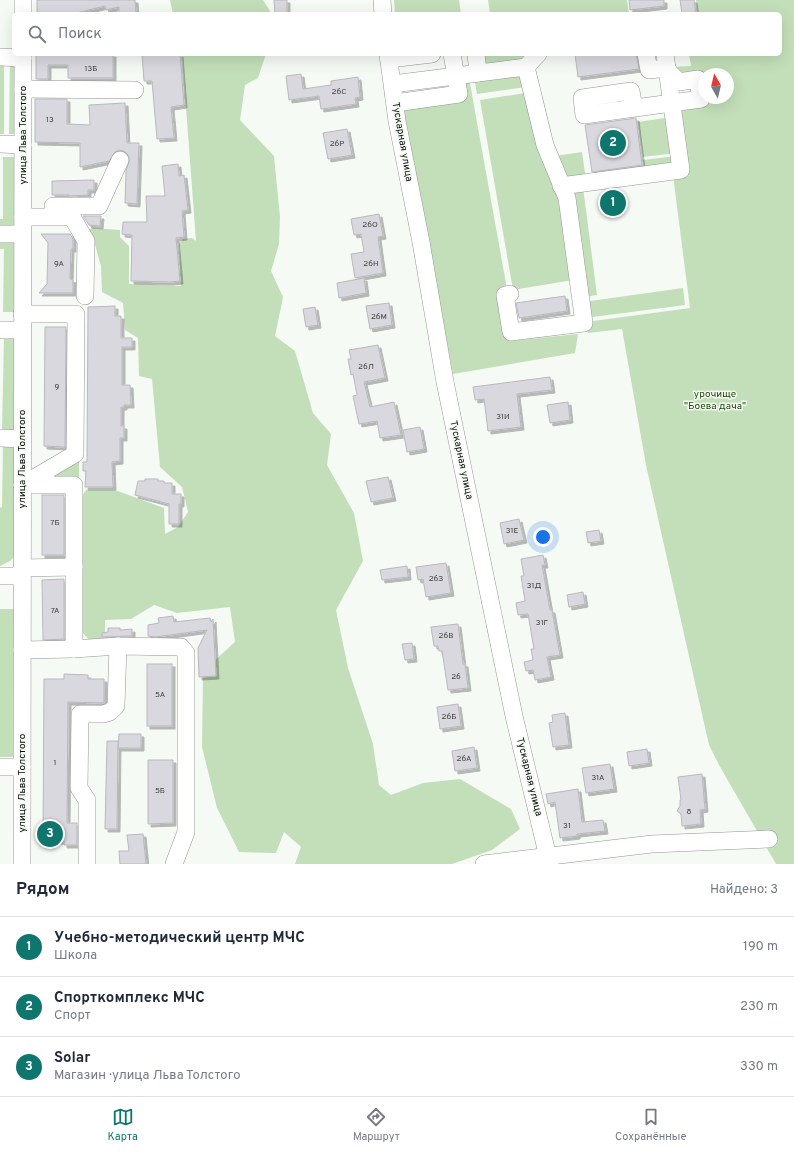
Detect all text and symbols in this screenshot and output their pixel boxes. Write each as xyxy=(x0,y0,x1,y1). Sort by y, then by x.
search box xyxy=(12,12,782,56)
icon: search xyxy=(26,23,48,45)
text: Поиск xyxy=(58,25,102,44)
house number: 13Б xyxy=(84,64,98,74)
north arrow xyxy=(698,68,734,104)
street label: улица Льва Толстого xyxy=(17,85,30,184)
house number: 26С xyxy=(332,87,346,97)
street label: Тускарная улица xyxy=(389,101,415,183)
house number: 13 xyxy=(46,115,54,125)
pin: 2 xyxy=(600,128,626,158)
house number: 26Р xyxy=(330,139,344,149)
pin: 1 xyxy=(600,188,626,218)
house number: 26О xyxy=(362,220,378,230)
house number: 9А xyxy=(54,259,65,269)
house number: 26Н xyxy=(363,259,379,269)
house number: 26М xyxy=(371,312,387,322)
house number: 26Л xyxy=(358,362,374,372)
house number: 9 xyxy=(55,382,60,392)
park label: урочище "Боева дача" xyxy=(684,388,746,413)
street label: улица Льва Толстого xyxy=(16,409,29,508)
house number: 31И xyxy=(496,412,510,422)
street label: Тускарная улица xyxy=(446,419,476,501)
house number: 7Б xyxy=(50,518,60,528)
house number: 31Е xyxy=(506,526,518,536)
your location xyxy=(533,527,553,547)
house number: 26З xyxy=(429,574,443,584)
house number: 31Д xyxy=(527,581,541,591)
house number: 7А xyxy=(51,606,60,616)
house number: 31Г xyxy=(536,618,549,628)
house number: 26В xyxy=(439,631,453,641)
house number: 26 xyxy=(451,672,461,682)
house number: 5А xyxy=(155,690,166,700)
house number: 26Б xyxy=(442,712,456,722)
street label: улица Льва Толстого xyxy=(16,733,29,832)
street label: Тускарная улица xyxy=(513,736,545,818)
house number: 26А xyxy=(457,754,472,764)
house number: 1 xyxy=(54,758,56,768)
house number: 31А xyxy=(592,773,605,783)
house number: 5Б xyxy=(155,786,165,796)
house number: 8 xyxy=(687,807,692,817)
pin: 3 xyxy=(37,819,63,849)
house number: 31 xyxy=(563,821,571,831)
text: Рядом xyxy=(16,879,69,901)
text: Найдено: 3 xyxy=(710,882,778,898)
text: Учебно-методический центр МЧС xyxy=(54,929,305,948)
text: 1 xyxy=(26,939,32,955)
text: 190 m xyxy=(743,939,778,955)
text: Школа xyxy=(54,948,97,964)
text: Спорткомплекс МЧС xyxy=(54,989,205,1008)
text: 2 xyxy=(25,999,33,1015)
text: 230 m xyxy=(740,999,778,1015)
text: Спорт xyxy=(54,1008,91,1024)
text: Solar xyxy=(54,1049,90,1068)
text: 3 xyxy=(25,1059,33,1075)
text: 330 m xyxy=(740,1059,778,1075)
text: Магазин · улица Льва Толстого xyxy=(54,1068,240,1084)
tab: Карта xyxy=(108,1106,138,1144)
tab: Маршрут xyxy=(353,1106,400,1144)
tab: Сохранённые xyxy=(615,1106,686,1144)

